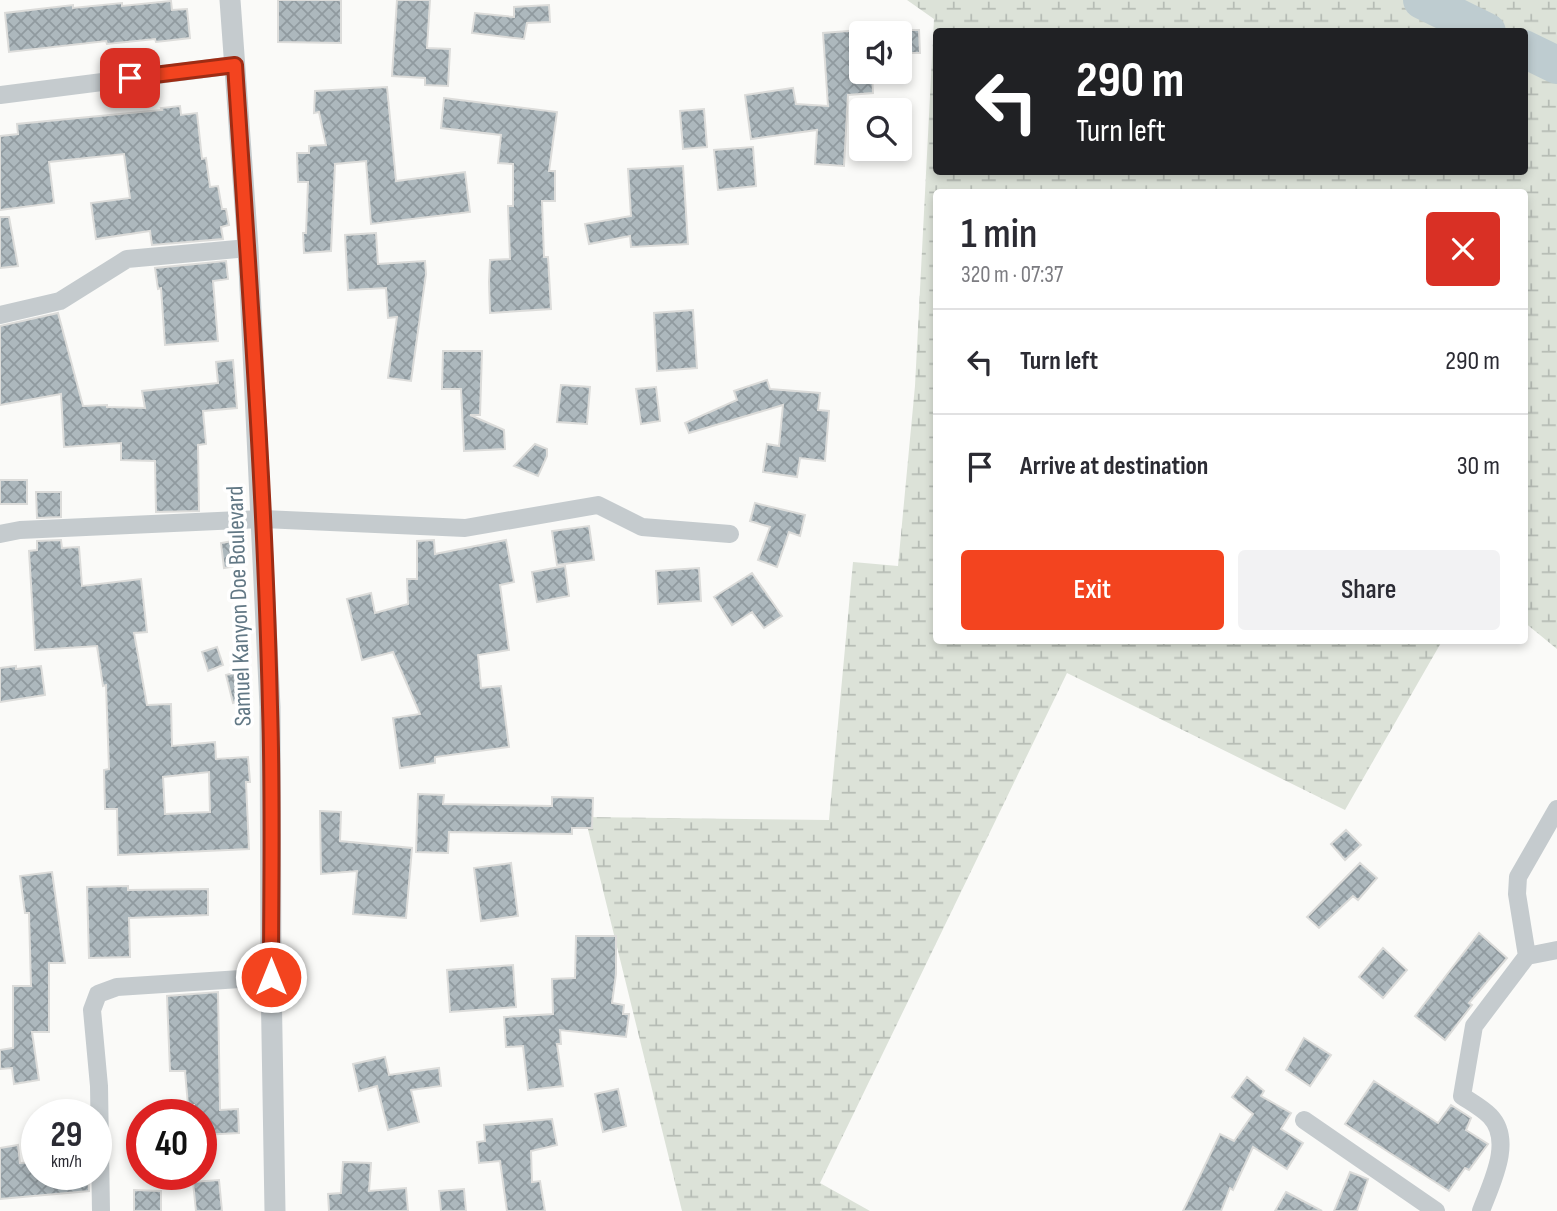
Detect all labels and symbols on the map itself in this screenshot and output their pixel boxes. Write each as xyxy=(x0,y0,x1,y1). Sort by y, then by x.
pin xyxy=(100,48,160,108)
street label: Samuel Kanyon Doe Boulevard xyxy=(220,485,258,727)
position arrow xyxy=(234,940,308,1014)
speed limit sign: 40 xyxy=(126,1099,217,1190)

